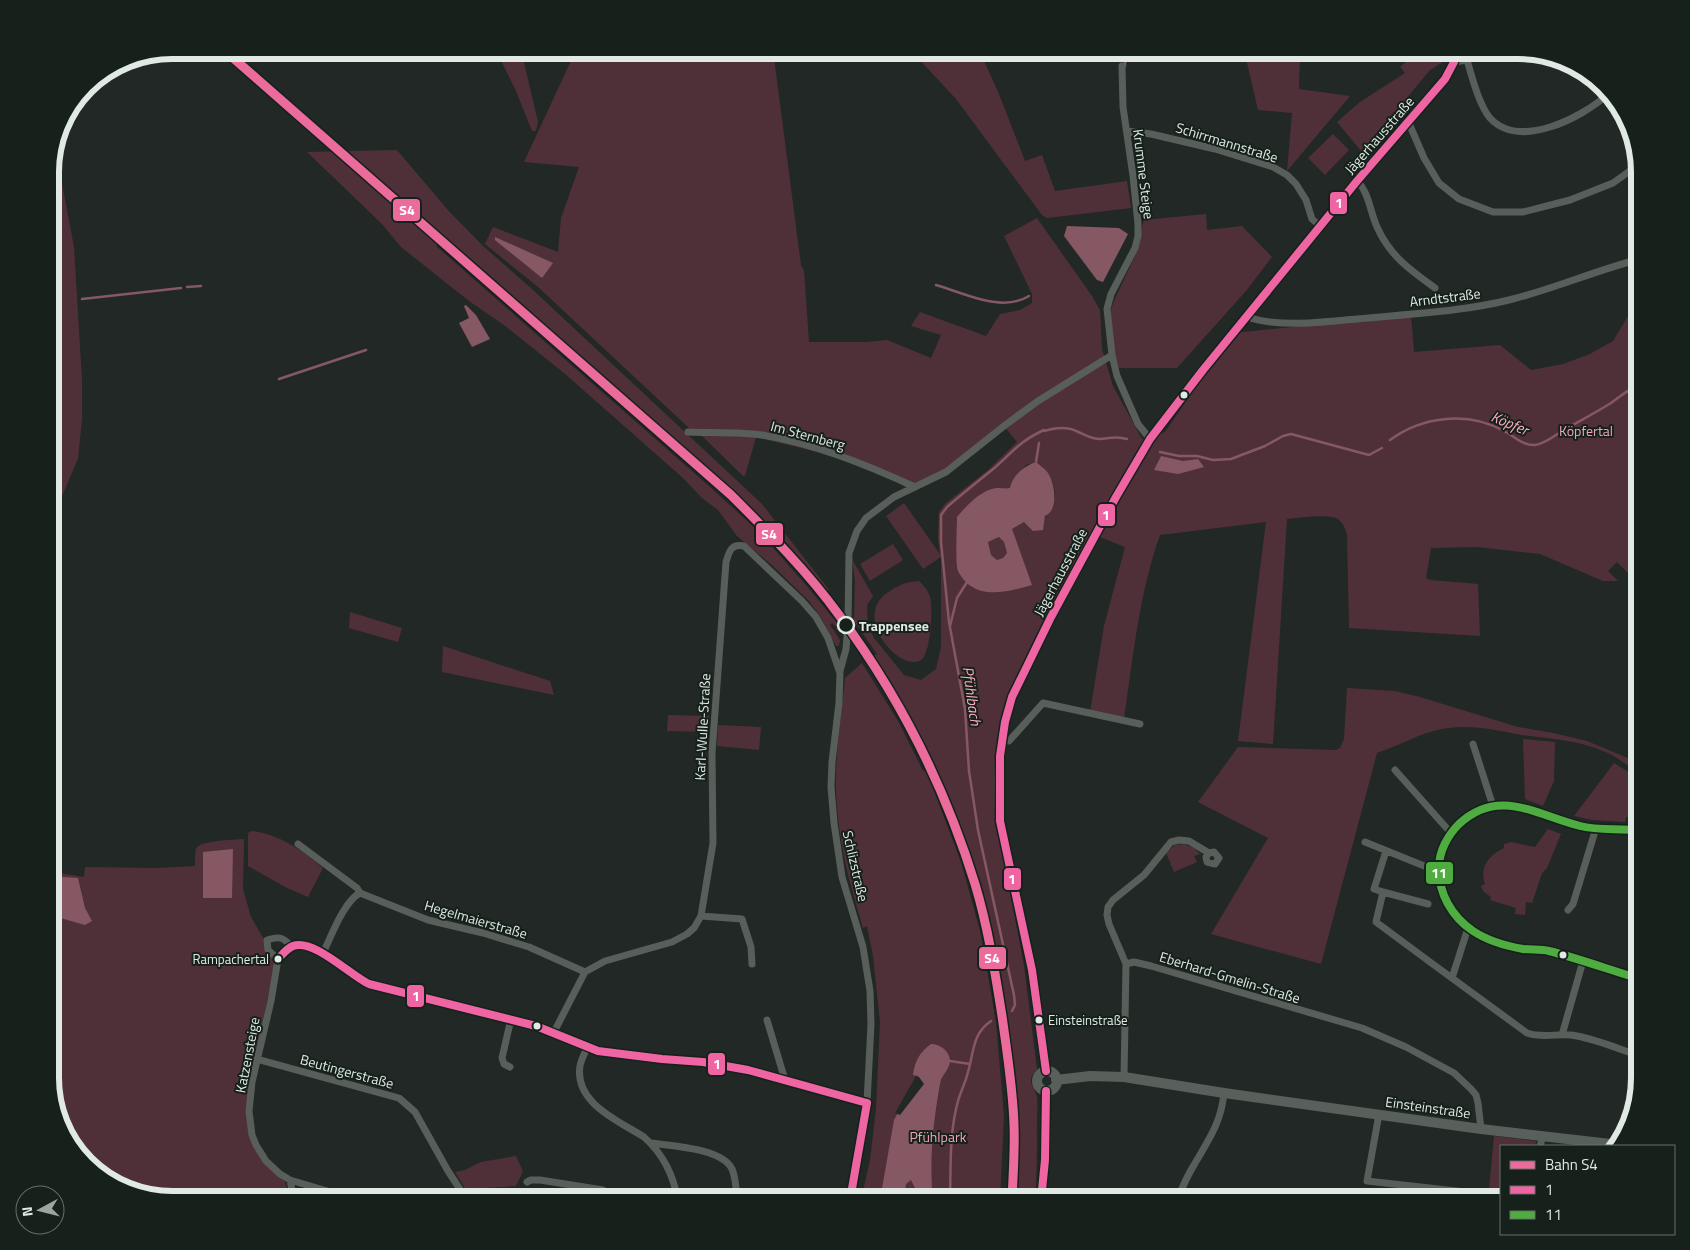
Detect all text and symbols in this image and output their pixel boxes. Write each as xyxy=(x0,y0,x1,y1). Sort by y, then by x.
street label: Jägerhausstraße xyxy=(1339,91,1419,179)
street label: Schirrmannstraße xyxy=(1173,116,1281,168)
street label: Krumme Steige xyxy=(1128,128,1160,220)
line badge: 1 xyxy=(1329,191,1348,215)
text: 1 xyxy=(1335,192,1343,213)
line badge: S4 xyxy=(392,198,421,222)
text: S4 xyxy=(399,199,415,220)
street label: Arndtstraße xyxy=(1408,282,1482,312)
unlabelled marker xyxy=(1179,390,1189,400)
water label: Köpfer xyxy=(1488,405,1534,442)
street label: Im Sternberg xyxy=(768,415,848,455)
park label: Köpfertal xyxy=(1559,420,1613,441)
line badge: 1 xyxy=(1097,503,1116,527)
text: 1 xyxy=(1102,504,1110,525)
line badge: S4 xyxy=(755,522,784,546)
text: S4 xyxy=(761,523,777,544)
street label: Jägerhausstraße xyxy=(1028,524,1092,620)
place label: Trappensee xyxy=(859,615,929,636)
marker: Trappensee xyxy=(837,616,855,634)
water label: Pfühlbach xyxy=(956,665,988,728)
street label: Karl-Wulle-Straße xyxy=(689,673,715,781)
street label: Schlizstraße xyxy=(838,828,874,904)
line badge: 11 xyxy=(1425,861,1454,885)
text: 11 xyxy=(1431,862,1447,883)
line badge: 1 xyxy=(1003,867,1022,891)
text: 1 xyxy=(1008,868,1016,889)
street label: Hegelmaierstraße xyxy=(422,894,530,944)
line badge: S4 xyxy=(978,946,1007,970)
street label: Eberhard-Gmelin-Straße xyxy=(1157,946,1303,1008)
text: S4 xyxy=(984,947,1000,968)
place label: Rampachertal xyxy=(192,949,269,969)
unlabelled marker xyxy=(1558,950,1568,960)
marker: Rampachertal xyxy=(273,954,283,964)
line badge: 1 xyxy=(406,984,425,1008)
text: 1 xyxy=(412,985,420,1006)
place label: Einsteinstraße xyxy=(1048,1010,1128,1030)
street label: Katzensteige xyxy=(229,1015,265,1095)
marker: Einsteinstraße xyxy=(1034,1015,1044,1025)
unlabelled marker xyxy=(532,1021,542,1031)
street label: Beutingerstraße xyxy=(298,1048,396,1094)
line badge: 1 xyxy=(707,1052,726,1076)
text: 1 xyxy=(713,1053,721,1074)
street label: Einsteinstraße xyxy=(1384,1091,1472,1123)
park label: Pfühlpark xyxy=(909,1126,967,1147)
legend xyxy=(1500,1145,1675,1235)
text: Bahn S4 xyxy=(1545,1153,1598,1176)
text: 1 xyxy=(1545,1178,1553,1201)
north arrow xyxy=(15,1185,65,1235)
text: 11 xyxy=(1545,1203,1562,1226)
text: N xyxy=(16,1206,38,1218)

